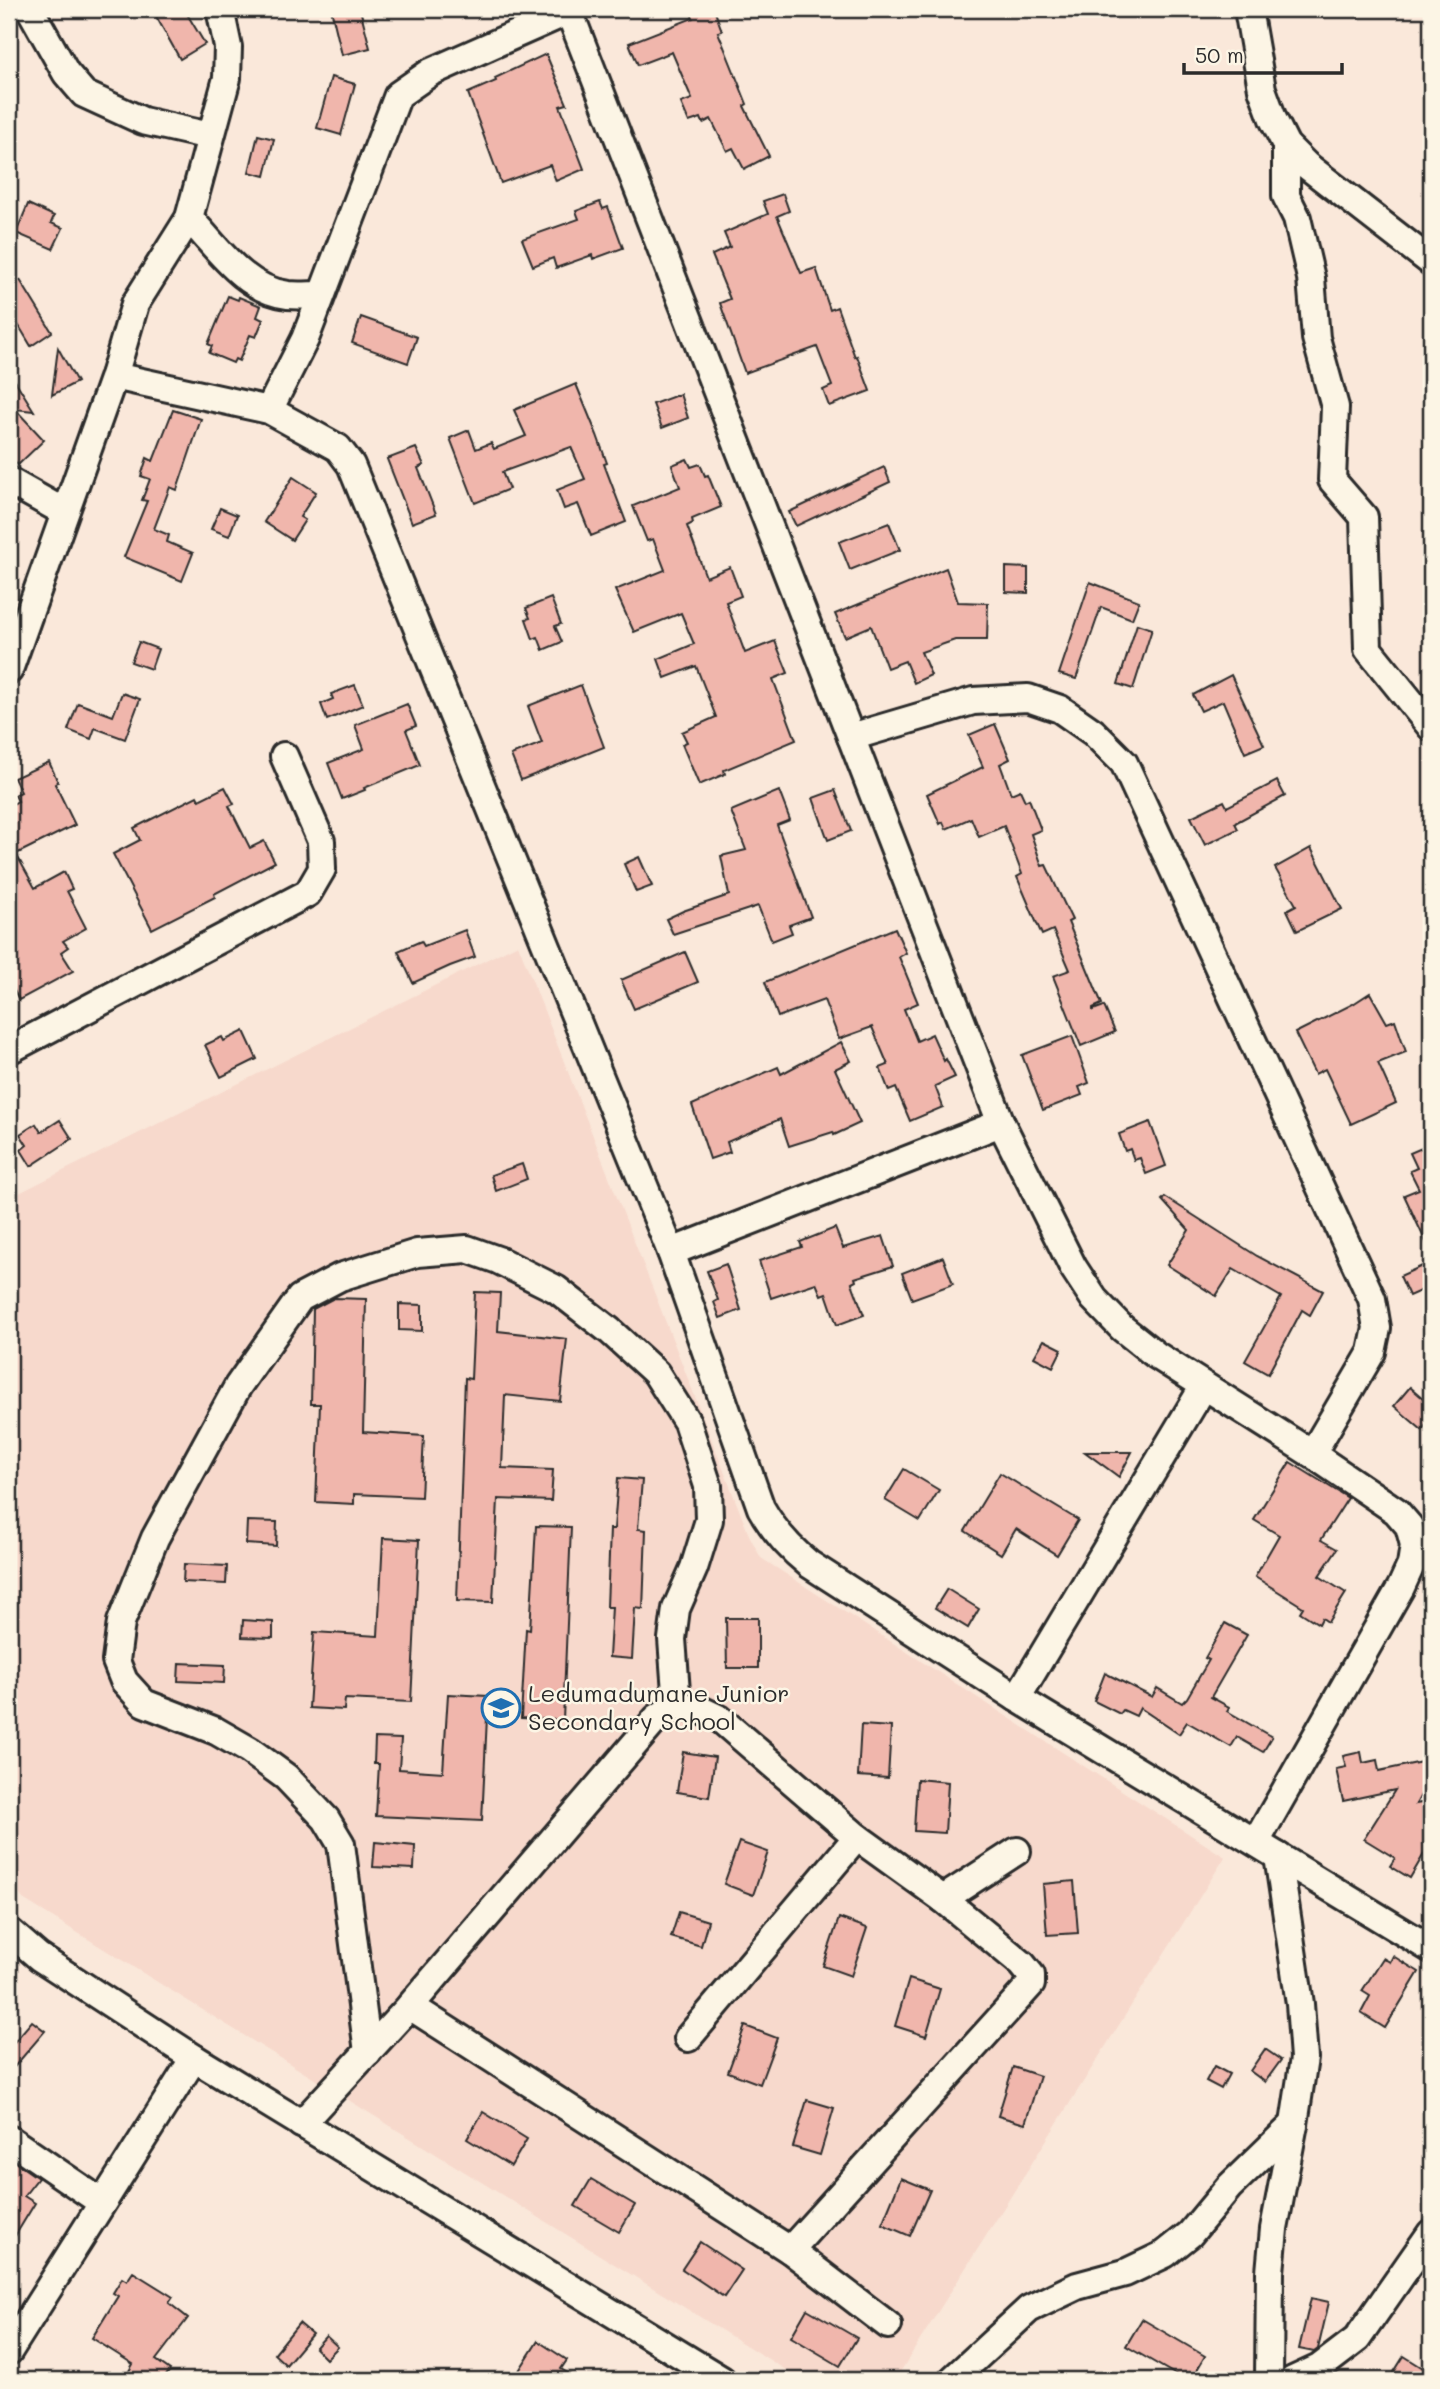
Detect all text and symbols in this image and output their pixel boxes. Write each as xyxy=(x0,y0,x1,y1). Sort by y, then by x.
scale bar xyxy=(1184,32,1342,76)
text: 50 m xyxy=(1195,41,1244,68)
place label: Ledumadumane Junior Secondary School xyxy=(528,1677,789,1736)
school or university icon: Ledumadumane Junior Secondary School xyxy=(480,1687,522,1729)

